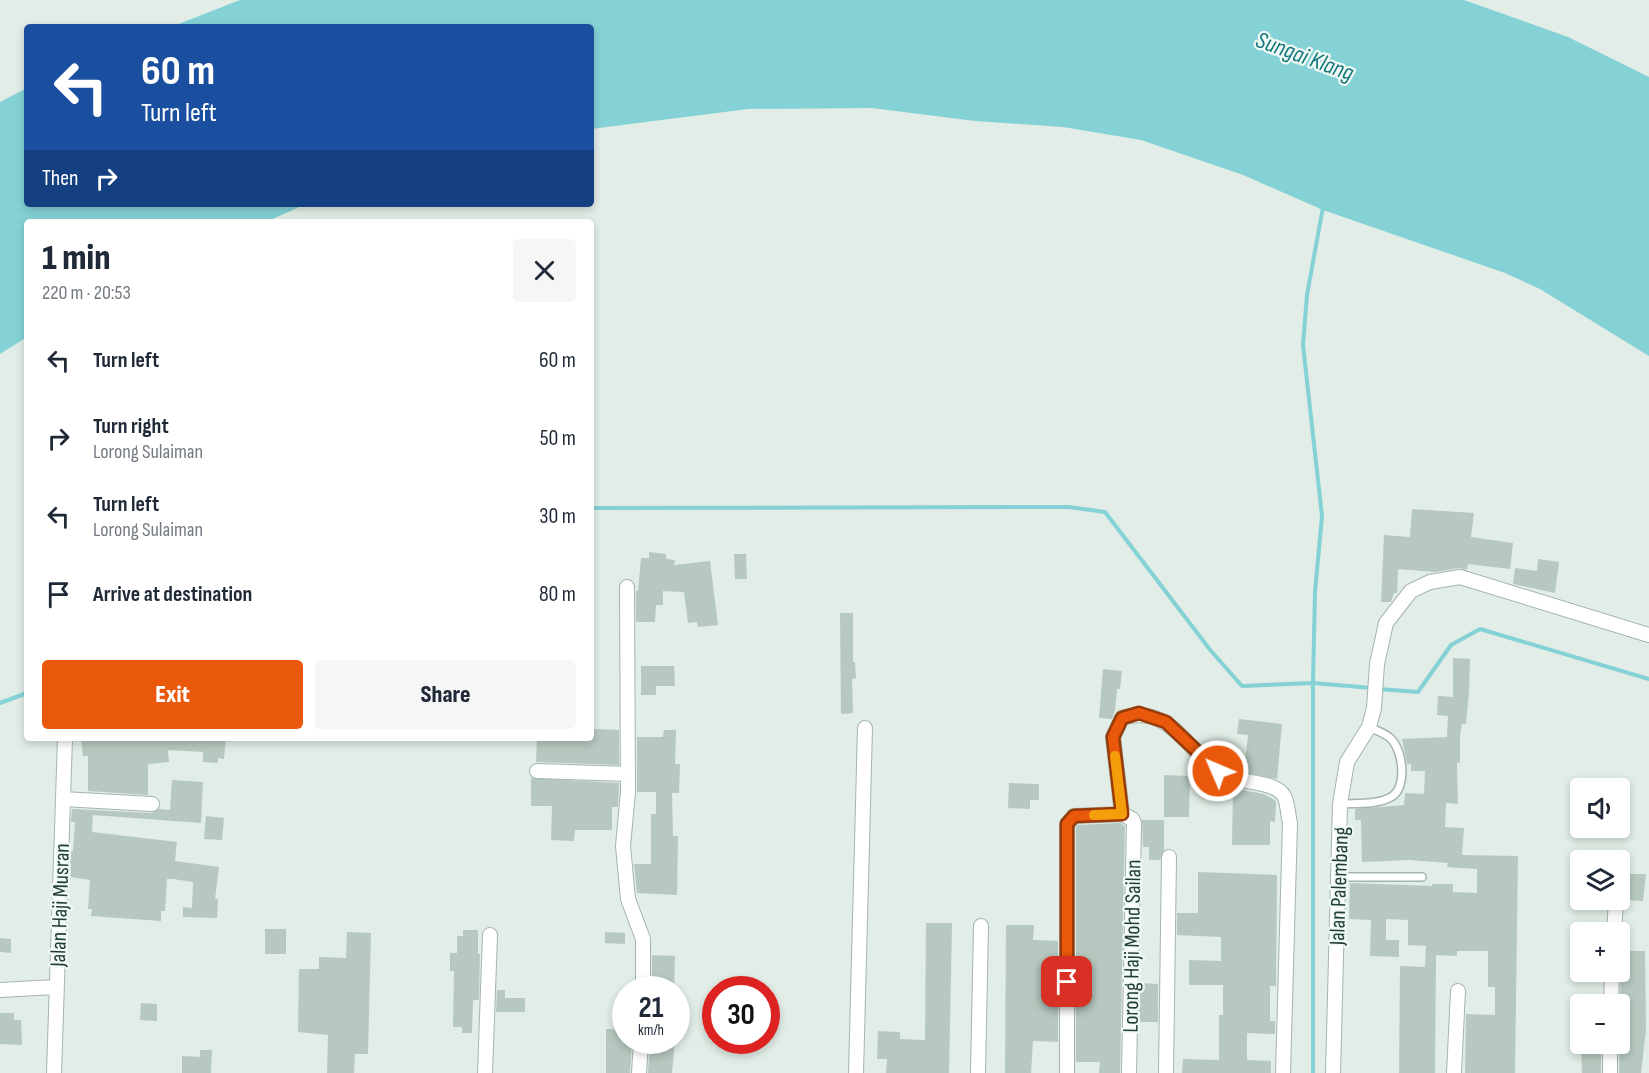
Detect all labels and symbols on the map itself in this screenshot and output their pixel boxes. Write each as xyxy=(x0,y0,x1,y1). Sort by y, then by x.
water label: Sungai Klang xyxy=(1252,25,1358,88)
position arrow xyxy=(1186,739,1250,803)
street label: Jalan Palembang xyxy=(1324,826,1355,947)
street label: Jalan Haji Musran xyxy=(45,843,76,968)
street label: Lorong Haji Mohd Sailan xyxy=(1117,859,1148,1033)
pin xyxy=(1041,956,1092,1007)
speed limit sign: 30 xyxy=(702,976,780,1054)

